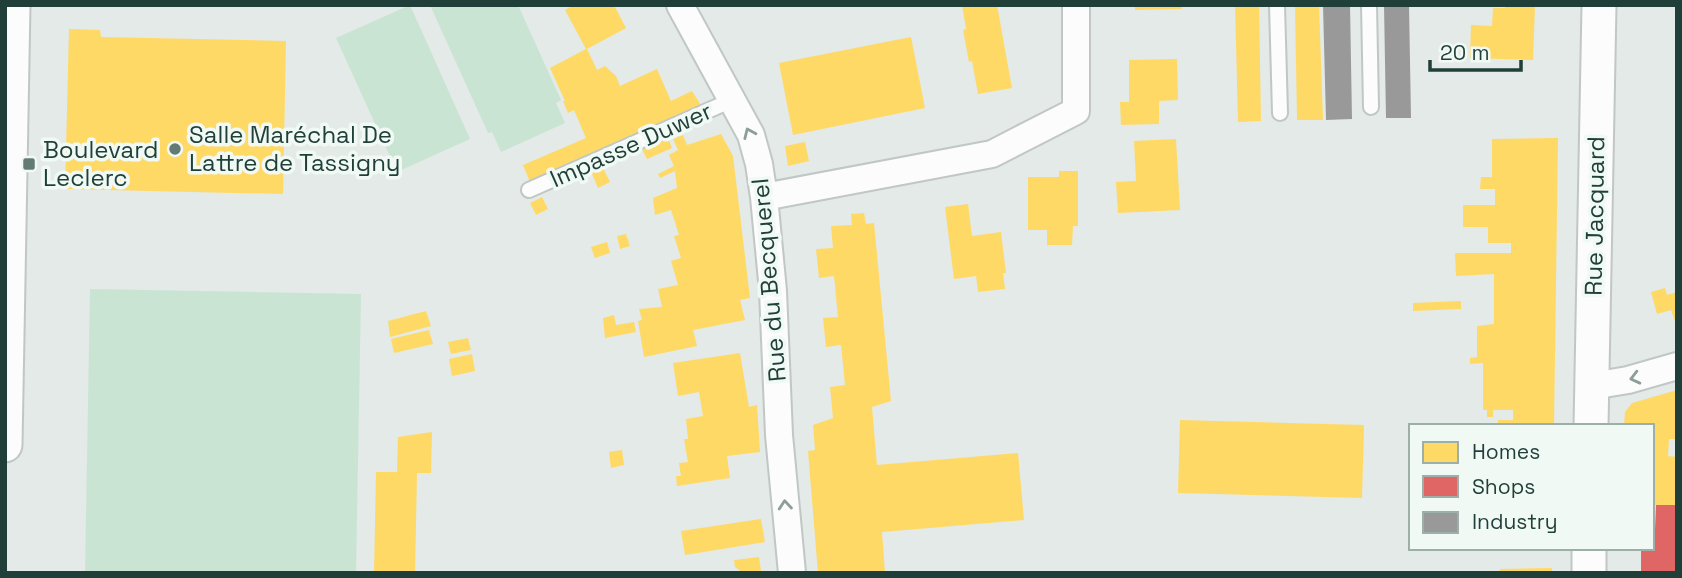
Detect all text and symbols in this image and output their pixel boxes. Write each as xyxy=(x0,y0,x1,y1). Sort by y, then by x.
scale bar xyxy=(1430,28,1521,72)
text: 20 m xyxy=(1440,39,1490,66)
street label: Impasse Duwer xyxy=(545,95,717,194)
place label: Salle Maréchal De Lattre de Tassigny xyxy=(189,119,400,178)
one-way arrow xyxy=(743,128,757,141)
place label: Boulevard Leclerc xyxy=(43,134,158,193)
street label: Rue Jacquard xyxy=(1578,136,1611,296)
marker: Salle Maréchal De Lattre de Tassigny xyxy=(167,141,183,157)
marker: Boulevard Leclerc xyxy=(21,156,37,172)
street label: Rue du Becquerel xyxy=(744,177,793,383)
one-way arrow xyxy=(1629,370,1641,384)
legend xyxy=(1409,424,1654,550)
text: Homes xyxy=(1472,438,1540,465)
text: Shops xyxy=(1472,473,1535,500)
one-way arrow xyxy=(778,499,793,510)
text: Industry xyxy=(1472,508,1558,535)

